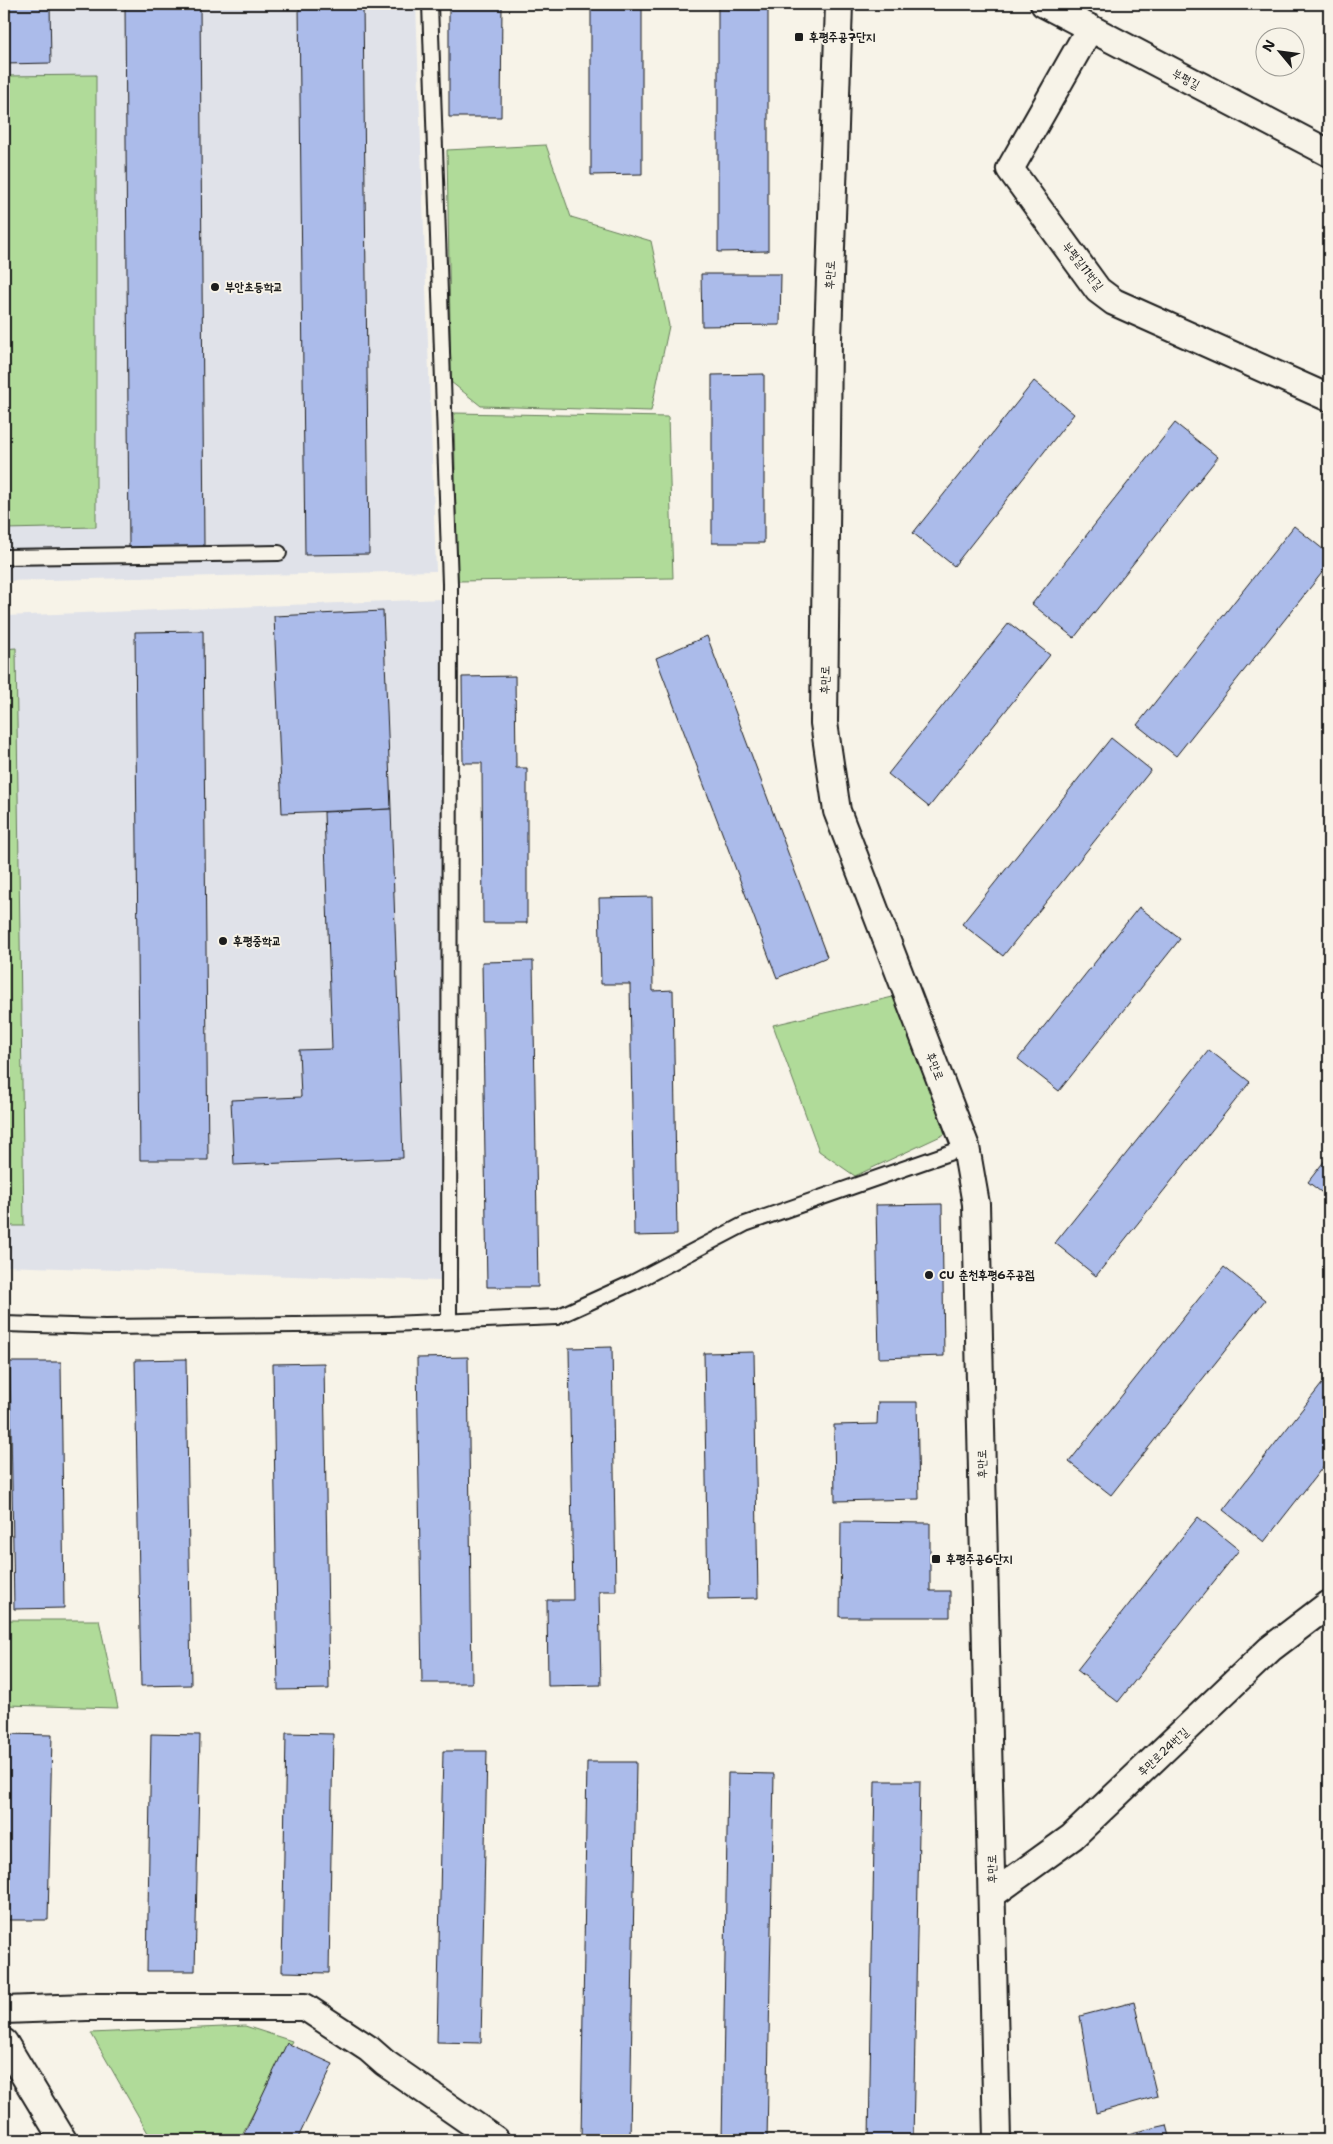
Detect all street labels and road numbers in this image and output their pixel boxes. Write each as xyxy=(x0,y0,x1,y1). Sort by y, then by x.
street label: 부평길 xyxy=(1169,65,1203,93)
street label: 부평길11번길 xyxy=(1059,238,1107,294)
street label: 후만로 xyxy=(821,260,839,290)
street label: 후만로 xyxy=(817,665,833,695)
street label: 후만로 xyxy=(922,1050,948,1082)
street label: 후만로 xyxy=(974,1449,990,1479)
street label: 후만로24번길 xyxy=(1134,1724,1192,1780)
street label: 후만로 xyxy=(984,1854,1000,1884)

